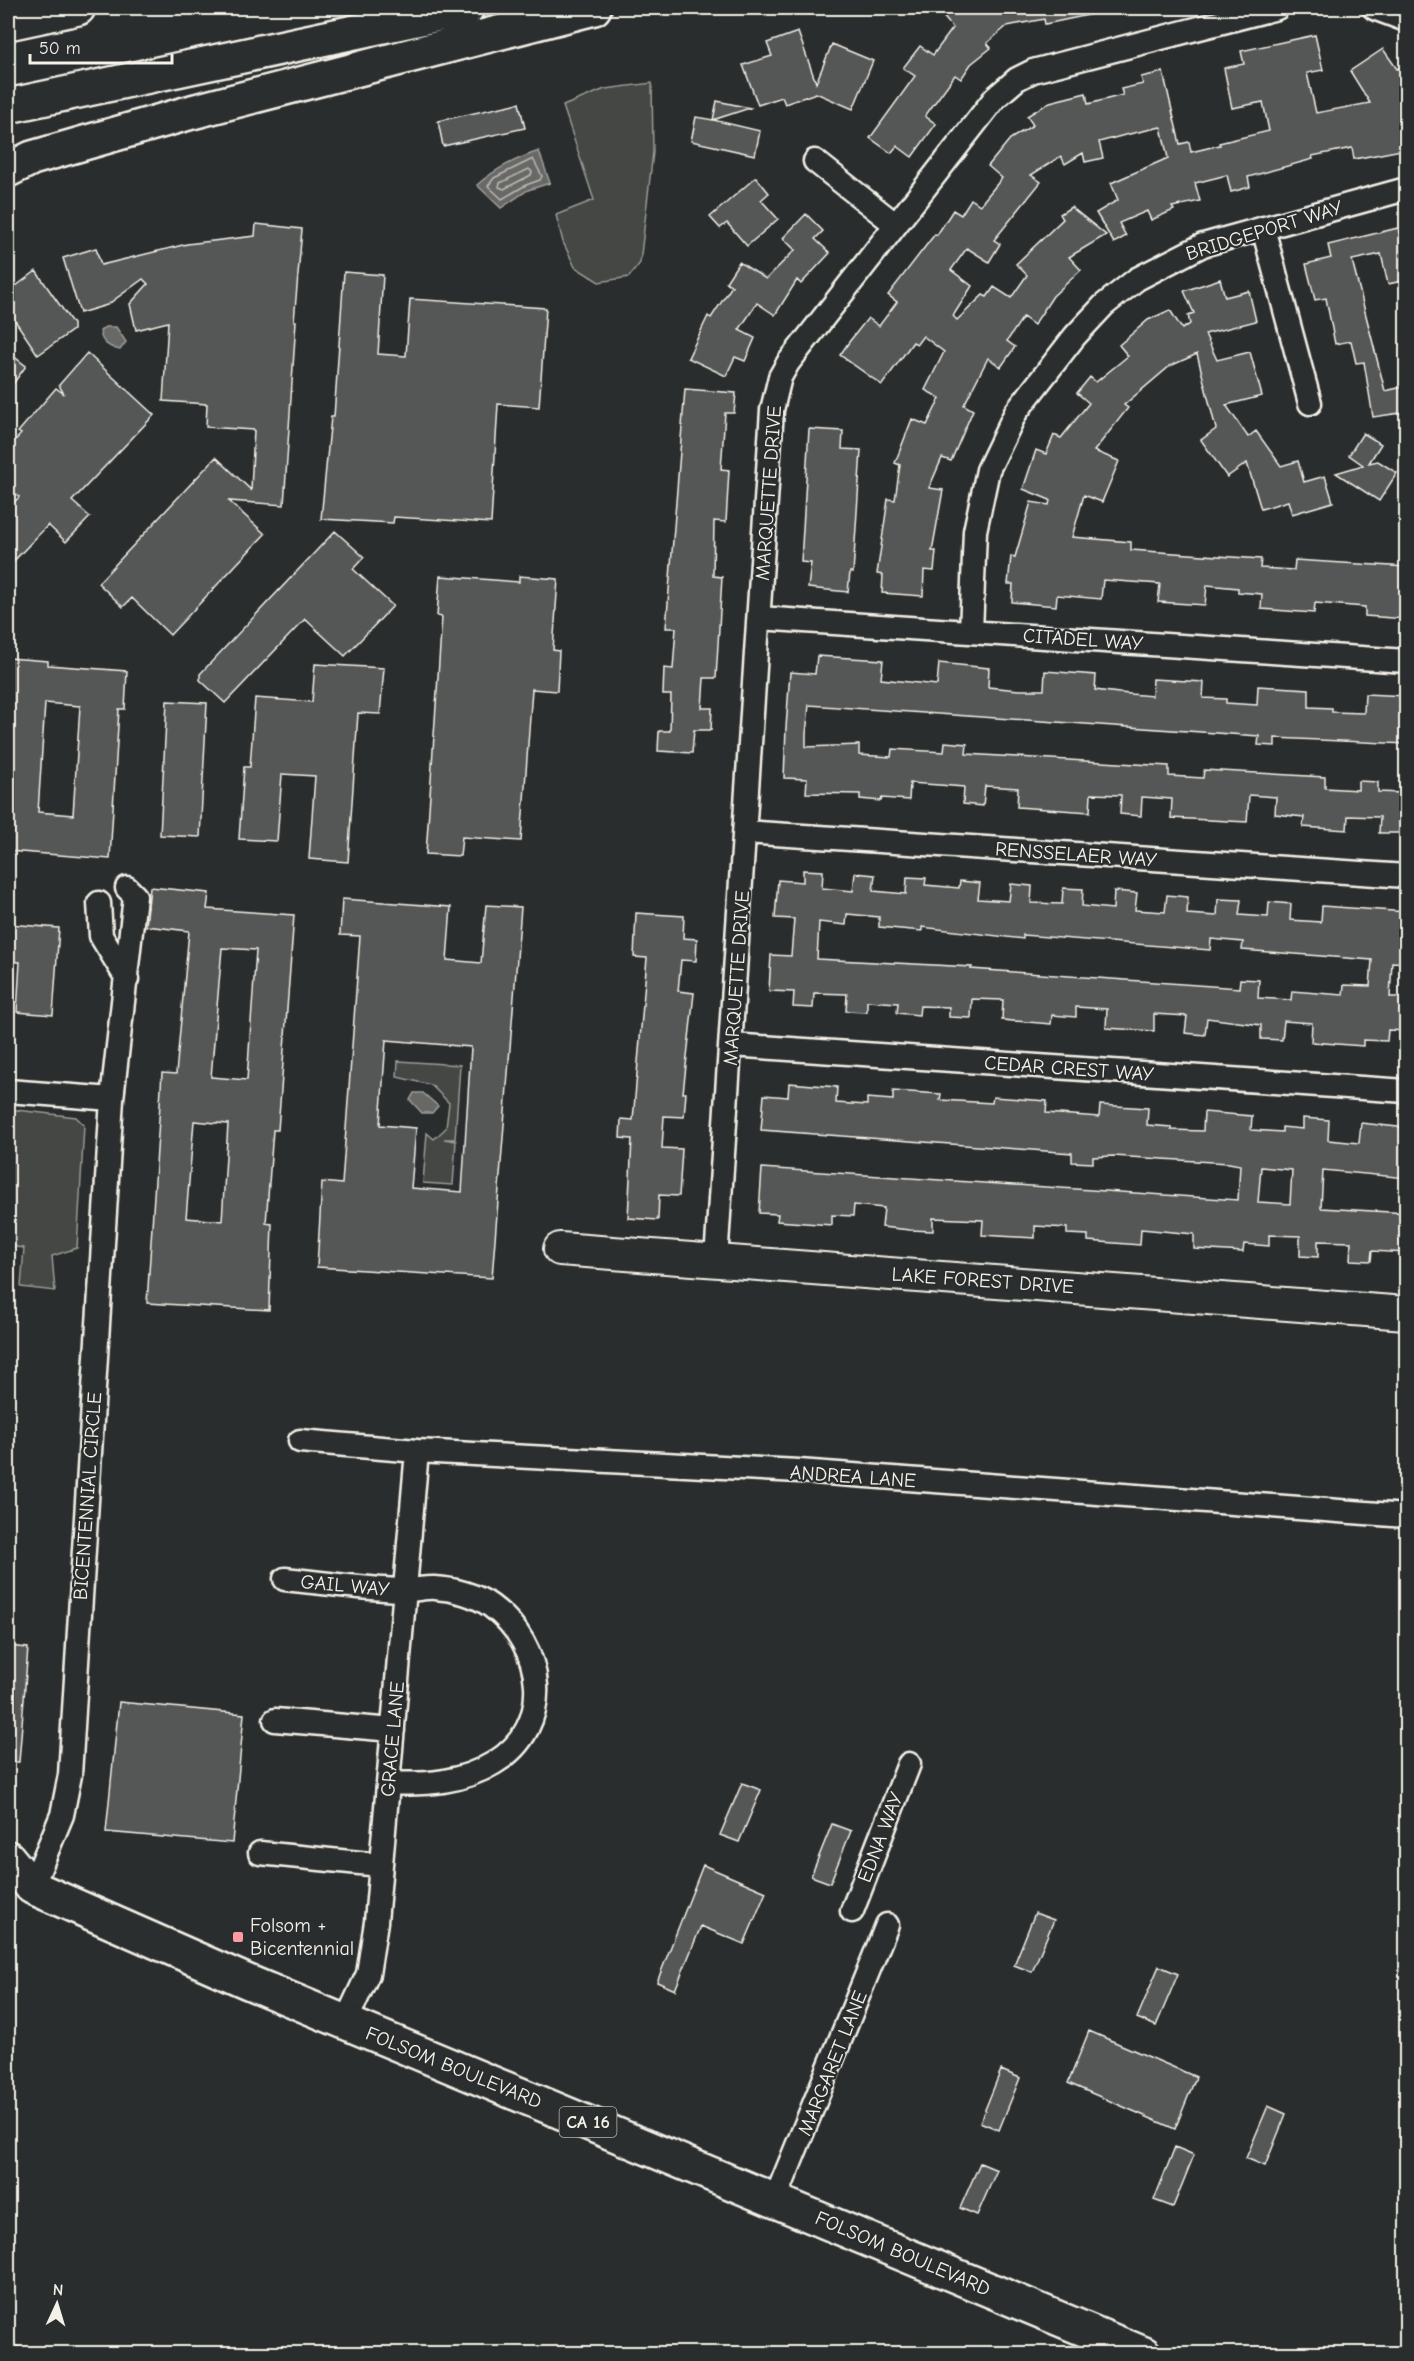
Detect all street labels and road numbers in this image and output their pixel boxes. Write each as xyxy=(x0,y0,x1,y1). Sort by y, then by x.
street label: BRIDGEPORT WAY xyxy=(1183,196,1345,265)
street label: MARQUETTE DRIVE xyxy=(751,405,786,581)
street label: CITADEL WAY xyxy=(1022,624,1144,655)
street label: RENSSELAER WAY xyxy=(994,837,1158,872)
street label: MARQUETTE DRIVE xyxy=(719,890,754,1066)
street label: CEDAR CREST WAY xyxy=(983,1051,1155,1086)
street label: LAKE FOREST DRIVE xyxy=(891,1263,1075,1298)
street label: BICENTENNIAL CIRCLE xyxy=(69,1391,106,1601)
street label: ANDREA LANE xyxy=(789,1461,917,1492)
street label: GAIL WAY xyxy=(300,1570,390,1601)
street label: GRACE LANE xyxy=(376,1680,409,1798)
street label: EDNA WAY xyxy=(853,1789,908,1886)
street label: MARGARET LANE xyxy=(793,1987,872,2139)
street label: FOLSOM BOULEVARD xyxy=(362,2022,545,2113)
road number: CA 16 xyxy=(560,2107,616,2137)
street label: FOLSOM BOULEVARD xyxy=(812,2206,994,2301)

